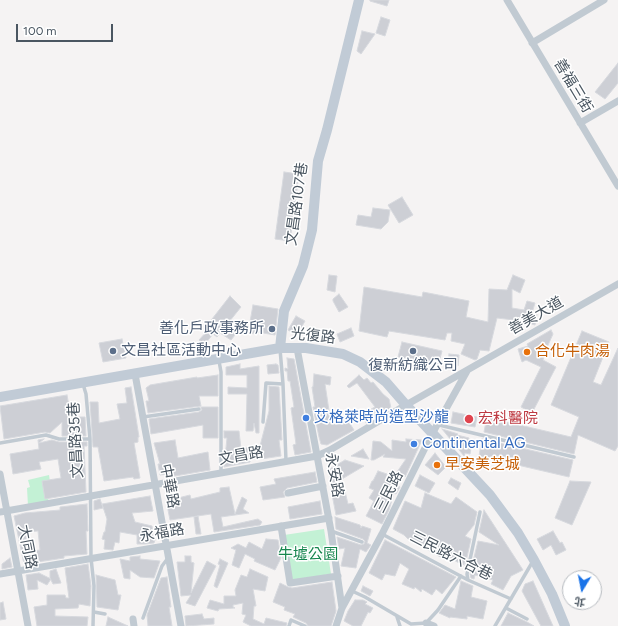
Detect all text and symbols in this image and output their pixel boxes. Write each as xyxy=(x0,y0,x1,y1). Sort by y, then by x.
scale bar xyxy=(18,16,115,42)
text: 100 m xyxy=(23,24,57,38)
street label: 善福三街 xyxy=(550,56,596,116)
street label: 文昌路107巷 xyxy=(282,161,312,247)
street label: 善美大道 xyxy=(506,293,566,339)
place label: 善化戶政事務所 xyxy=(159,320,264,338)
marker: 善化戶政事務所 xyxy=(267,324,277,334)
street label: 光復路 xyxy=(290,325,336,347)
place label: 文昌社區活動中心 xyxy=(121,342,241,360)
place label: 合化牛肉湯 xyxy=(535,343,610,361)
marker: 文昌社區活動中心 xyxy=(108,346,118,356)
marker: 復新紡織公司 xyxy=(408,346,418,356)
marker: 合化牛肉湯 xyxy=(522,347,532,357)
place label: 復新紡織公司 xyxy=(368,357,458,375)
street label: 文昌路35巷 xyxy=(65,401,87,479)
place label: 艾格萊時尚造型沙龍 xyxy=(314,409,449,427)
place label: 宏科醫院 xyxy=(478,410,538,428)
marker: 艾格萊時尚造型沙龍 xyxy=(301,413,311,423)
marker: 宏科醫院 xyxy=(463,413,475,425)
place label: Continental AG xyxy=(422,435,525,453)
marker: Continental AG xyxy=(409,439,419,449)
street label: 文昌路 xyxy=(217,443,265,469)
street label: 永安路 xyxy=(321,451,347,499)
place label: 早安美芝城 xyxy=(445,456,520,474)
marker: 早安美芝城 xyxy=(432,460,442,470)
street label: 中華路 xyxy=(156,462,182,510)
street label: 三民路 xyxy=(371,468,407,516)
street label: 永福路 xyxy=(138,520,186,546)
street label: 大同路 xyxy=(14,523,40,571)
street label: 三民路六合巷 xyxy=(407,528,495,584)
park label: 牛墟公園 xyxy=(278,546,338,564)
north arrow xyxy=(562,570,602,610)
text: 北 xyxy=(573,594,587,609)

